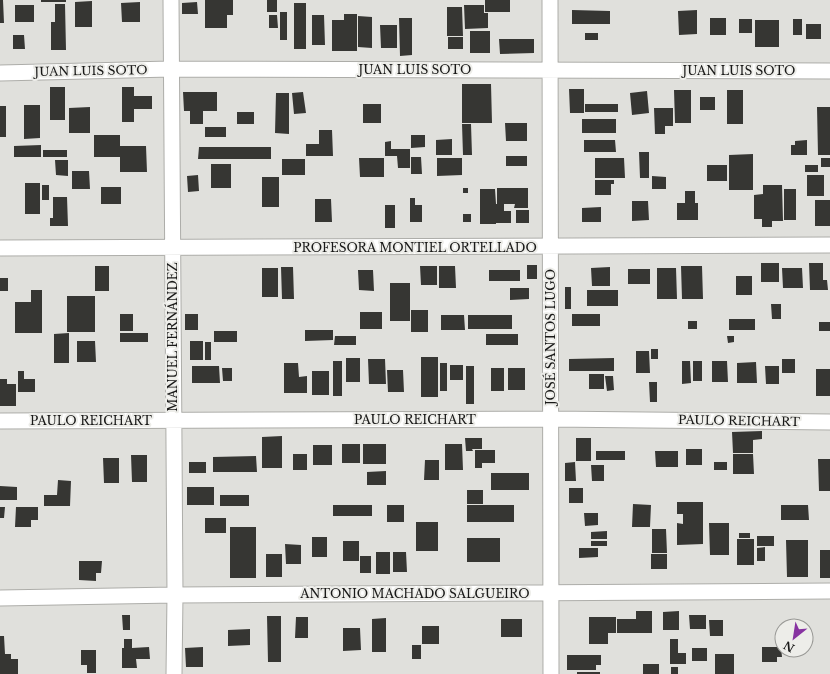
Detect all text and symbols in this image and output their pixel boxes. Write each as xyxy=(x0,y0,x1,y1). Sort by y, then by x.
street label: JUAN LUIS SOTO xyxy=(32,62,148,79)
street label: JUAN LUIS SOTO xyxy=(357,62,471,77)
street label: JUAN LUIS SOTO xyxy=(681,63,795,78)
street label: PROFESORA MONTIEL ORTELLADO xyxy=(293,240,537,255)
street label: MANUEL FERNÁNDEZ xyxy=(164,262,180,412)
street label: JOSÉ SANTOS LUGO xyxy=(542,269,558,407)
street label: PAULO REICHART xyxy=(354,412,476,427)
street label: PAULO REICHART xyxy=(678,412,800,429)
street label: PAULO REICHART xyxy=(30,413,152,428)
street label: ANTONIO MACHADO SALGUEIRO xyxy=(299,586,530,601)
north arrow xyxy=(774,618,814,658)
text: N xyxy=(780,638,797,655)

